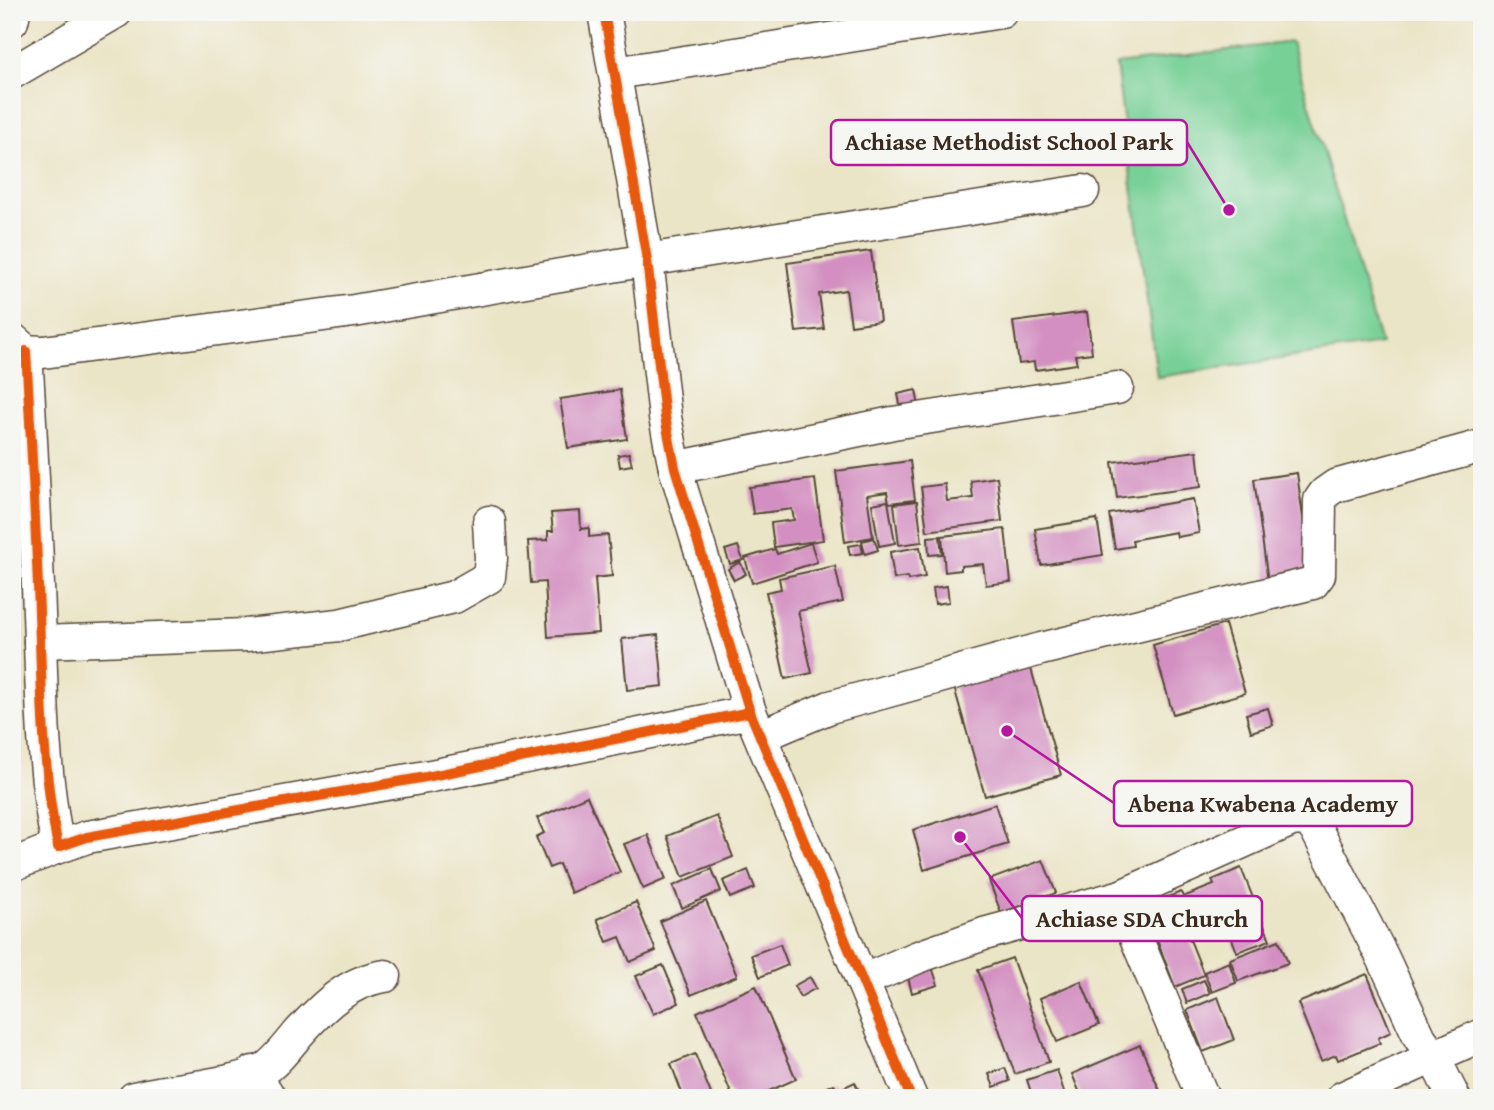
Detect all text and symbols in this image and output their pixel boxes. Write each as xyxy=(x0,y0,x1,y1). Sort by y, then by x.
callout: Achiase Methodist School Park xyxy=(831,120,1187,165)
text: Achiase Methodist School Park xyxy=(845,124,1174,159)
callout: Abena Kwabena Academy xyxy=(1114,781,1412,826)
text: Abena Kwabena Academy xyxy=(1128,786,1399,821)
callout: Achiase SDA Church xyxy=(1022,896,1262,941)
text: Achiase SDA Church xyxy=(1036,901,1248,936)

